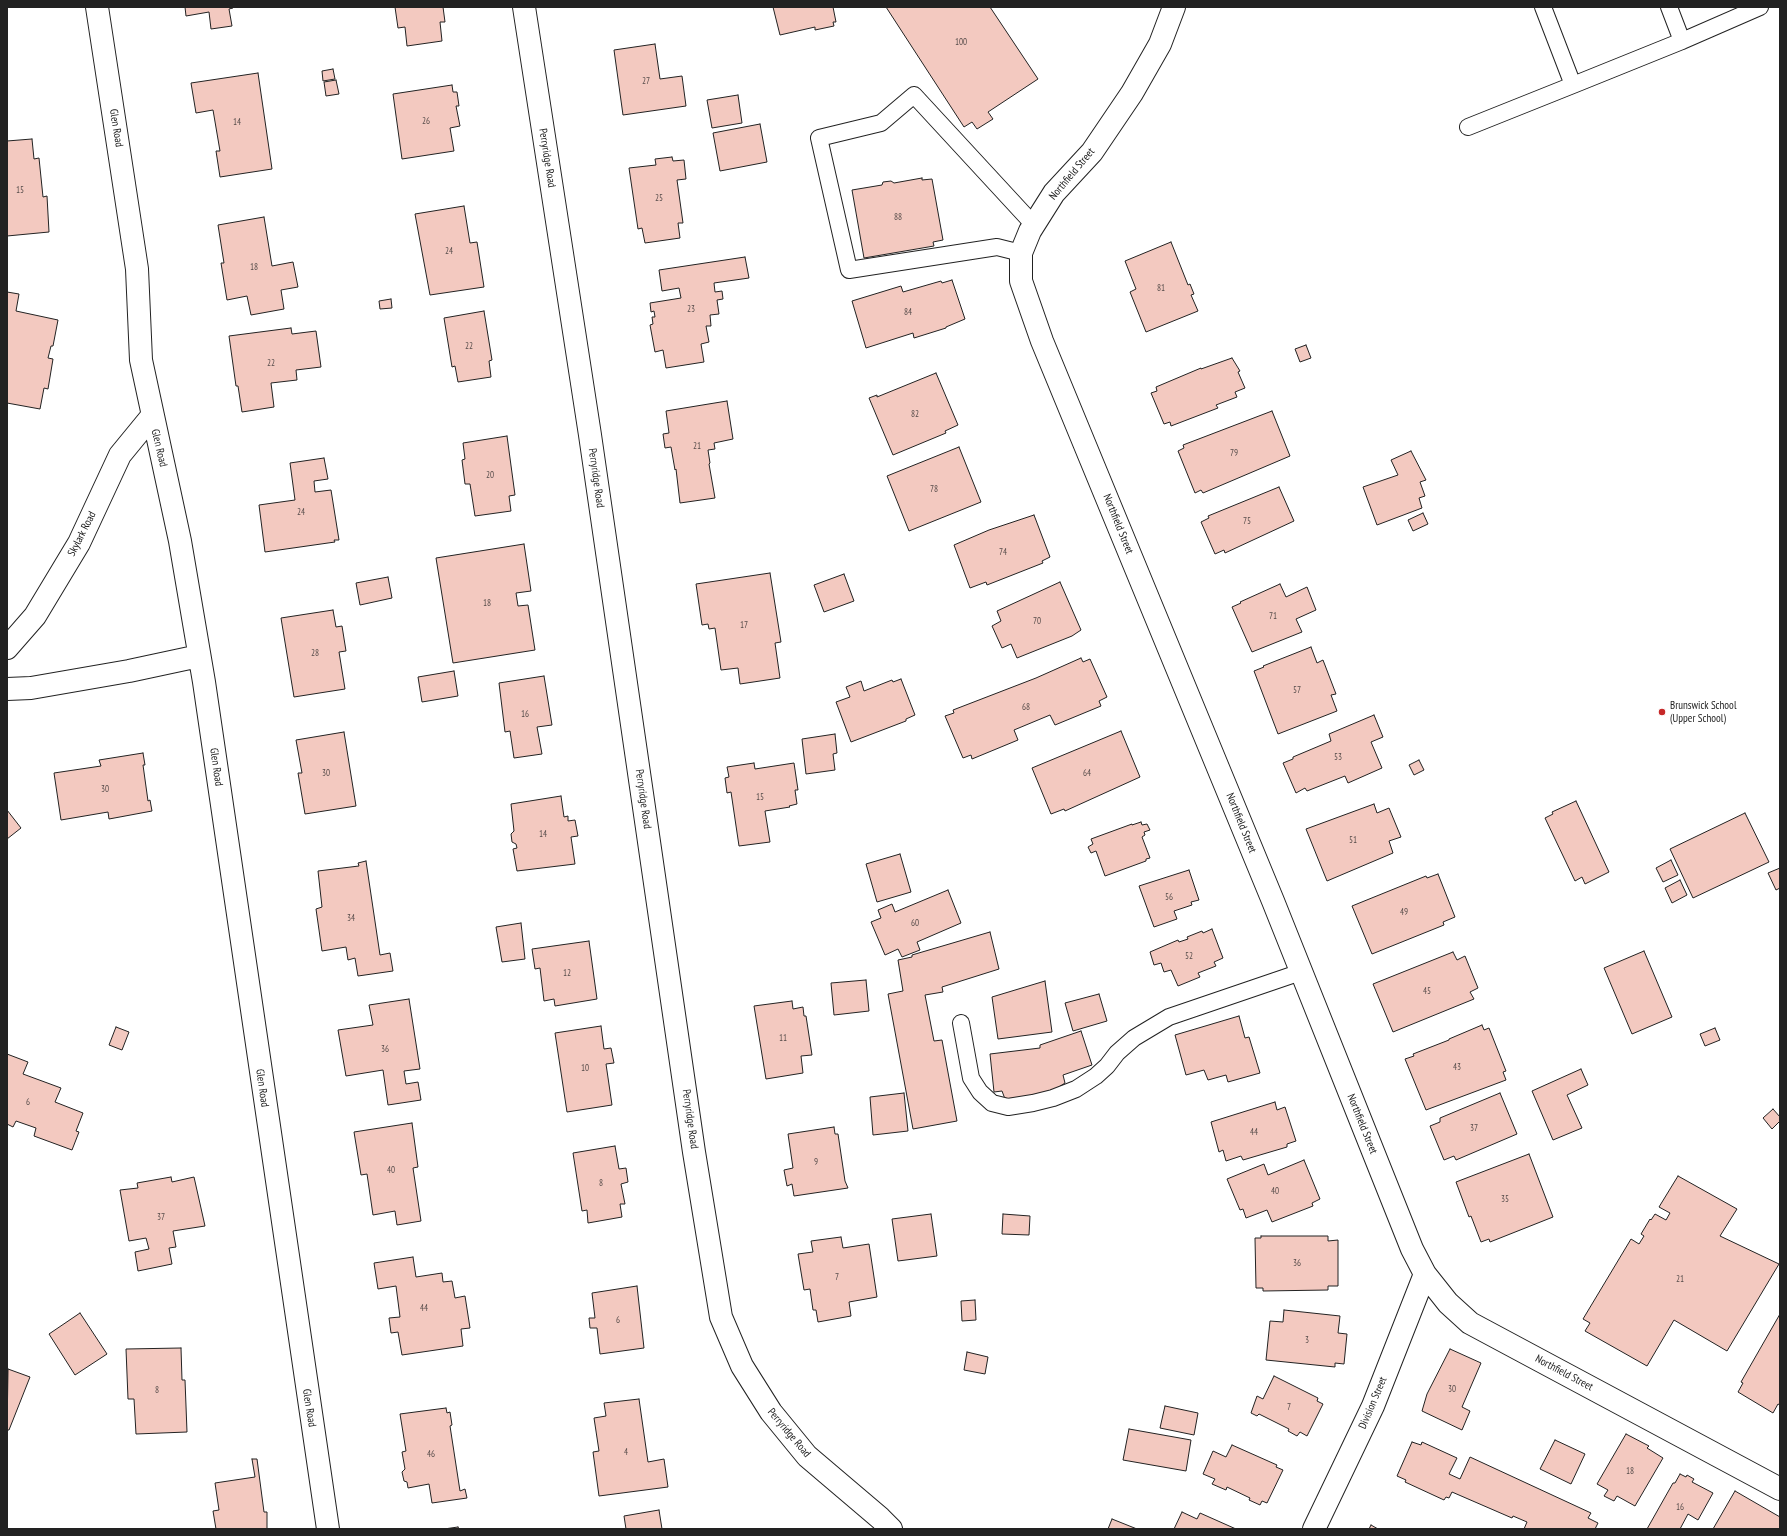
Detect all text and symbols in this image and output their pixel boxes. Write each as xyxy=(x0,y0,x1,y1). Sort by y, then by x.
house number: 100 xyxy=(955,37,967,47)
house number: 27 xyxy=(642,76,650,86)
street label: Glen Road xyxy=(106,108,126,148)
house number: 26 xyxy=(422,116,430,126)
house number: 14 xyxy=(233,117,241,127)
street label: Perryridge Road xyxy=(536,127,558,189)
street label: Northfield Street xyxy=(1047,145,1097,203)
house number: 15 xyxy=(16,185,24,195)
house number: 25 xyxy=(655,193,663,203)
house number: 88 xyxy=(894,212,902,222)
house number: 24 xyxy=(445,246,453,256)
house number: 18 xyxy=(250,262,258,272)
house number: 81 xyxy=(1157,283,1165,293)
house number: 23 xyxy=(687,304,695,314)
house number: 84 xyxy=(904,307,912,317)
house number: 22 xyxy=(465,341,473,351)
house number: 22 xyxy=(267,358,275,368)
house number: 82 xyxy=(911,409,919,419)
street label: Glen Road xyxy=(148,428,170,468)
house number: 21 xyxy=(693,441,701,451)
street label: Perryridge Road xyxy=(585,447,607,509)
house number: 79 xyxy=(1230,448,1238,458)
house number: 20 xyxy=(486,470,494,480)
house number: 78 xyxy=(930,484,938,494)
street label: Northfield Street xyxy=(1100,492,1136,556)
house number: 24 xyxy=(297,507,305,517)
street label: Skylark Road xyxy=(65,509,99,559)
house number: 75 xyxy=(1243,516,1251,526)
house number: 74 xyxy=(999,547,1007,557)
house number: 18 xyxy=(483,598,491,608)
house number: 71 xyxy=(1269,611,1277,621)
house number: 70 xyxy=(1033,616,1041,626)
house number: 17 xyxy=(740,620,748,630)
house number: 28 xyxy=(311,648,319,658)
house number: 57 xyxy=(1293,685,1301,695)
place label: Brunswick School (Upper School) xyxy=(1670,699,1736,725)
house number: 68 xyxy=(1022,702,1030,712)
marker: Brunswick School (Upper School) xyxy=(1657,707,1667,717)
house number: 16 xyxy=(521,709,529,719)
street label: Glen Road xyxy=(207,747,225,787)
house number: 53 xyxy=(1334,752,1342,762)
house number: 30 xyxy=(322,768,330,778)
street label: Perryridge Road xyxy=(632,768,654,830)
house number: 64 xyxy=(1083,768,1091,778)
house number: 30 xyxy=(101,784,109,794)
street label: Northfield Street xyxy=(1223,791,1259,855)
house number: 15 xyxy=(756,792,764,802)
house number: 14 xyxy=(539,829,547,839)
house number: 51 xyxy=(1349,835,1357,845)
house number: 56 xyxy=(1165,892,1173,902)
house number: 49 xyxy=(1400,907,1408,917)
house number: 34 xyxy=(347,913,355,923)
house number: 60 xyxy=(911,918,919,928)
house number: 52 xyxy=(1185,951,1193,961)
house number: 12 xyxy=(563,968,571,978)
house number: 45 xyxy=(1423,986,1431,996)
house number: 11 xyxy=(779,1033,787,1043)
house number: 36 xyxy=(381,1044,389,1054)
house number: 43 xyxy=(1453,1062,1461,1072)
house number: 10 xyxy=(581,1063,589,1073)
street label: Glen Road xyxy=(253,1068,271,1108)
street label: Perryridge Road xyxy=(679,1088,701,1150)
street label: Northfield Street xyxy=(1344,1092,1380,1156)
house number: 6 xyxy=(26,1097,30,1107)
house number: 37 xyxy=(1470,1123,1478,1133)
house number: 44 xyxy=(1250,1127,1258,1137)
house number: 9 xyxy=(814,1157,818,1167)
house number: 40 xyxy=(387,1165,395,1175)
house number: 8 xyxy=(599,1178,603,1188)
house number: 40 xyxy=(1271,1186,1279,1196)
house number: 35 xyxy=(1501,1194,1509,1204)
house number: 37 xyxy=(157,1212,165,1222)
house number: 36 xyxy=(1293,1258,1301,1268)
house number: 7 xyxy=(835,1272,839,1282)
house number: 21 xyxy=(1676,1274,1684,1284)
house number: 44 xyxy=(420,1303,428,1313)
house number: 6 xyxy=(616,1315,620,1325)
house number: 3 xyxy=(1305,1335,1309,1345)
street label: Northfield Street xyxy=(1533,1352,1595,1394)
street label: Division Street xyxy=(1356,1375,1390,1431)
house number: 30 xyxy=(1448,1384,1456,1394)
house number: 8 xyxy=(155,1385,159,1395)
street label: Glen Road xyxy=(299,1388,319,1428)
house number: 7 xyxy=(1287,1402,1291,1412)
street label: Perryridge Road xyxy=(765,1406,813,1460)
house number: 4 xyxy=(624,1447,628,1457)
house number: 46 xyxy=(427,1449,435,1459)
house number: 18 xyxy=(1626,1466,1634,1476)
house number: 16 xyxy=(1676,1502,1684,1512)

